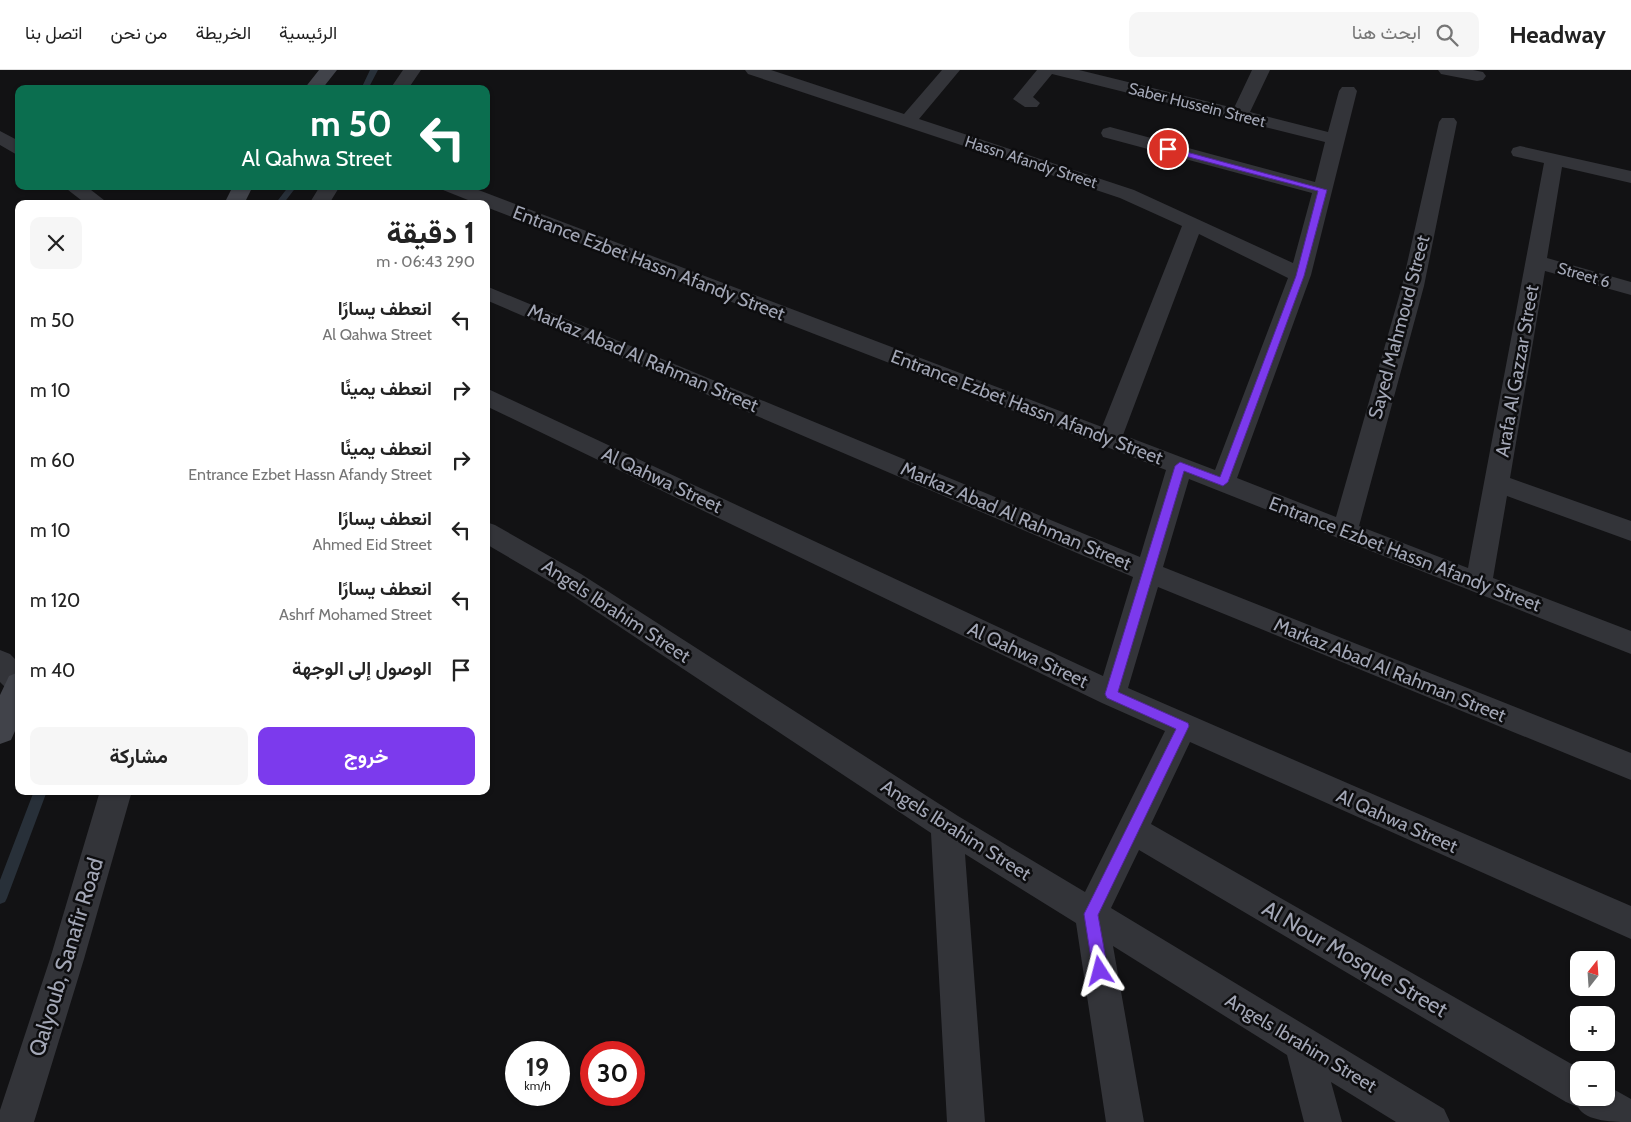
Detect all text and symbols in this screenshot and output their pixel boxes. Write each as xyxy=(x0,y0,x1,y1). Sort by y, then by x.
search box xyxy=(1129,12,1479,57)
text: Headway xyxy=(1509,20,1606,49)
text: ابحث هنا xyxy=(1352,21,1421,44)
icon: search xyxy=(1433,21,1461,49)
text: اتصل بنا xyxy=(25,22,82,44)
text: من نحن xyxy=(110,22,167,44)
text: الخريطة xyxy=(195,22,251,44)
text: الرئيسية xyxy=(279,22,337,44)
street label: Saber Hussein Street xyxy=(1126,79,1268,131)
text: 50 m xyxy=(310,102,392,145)
icon: left xyxy=(410,105,475,170)
pin xyxy=(1147,128,1189,170)
street label: Hassn Afandy Street xyxy=(963,132,1100,193)
icon: arrive xyxy=(1154,135,1182,163)
text: Al Qahwa Street xyxy=(241,145,392,172)
street label: Entrance Ezbet Hassn Afandy Street xyxy=(510,200,789,326)
text: 1 دقيقة xyxy=(386,214,475,251)
button: close xyxy=(30,217,82,269)
street label: Sayed Mahmoud Street xyxy=(1363,232,1435,421)
text: 290 m · 06:43 xyxy=(376,252,475,271)
street label: Street 6 xyxy=(1556,258,1612,292)
street label: Arafa Al Gazzar Street xyxy=(1491,282,1544,459)
text: انعطف يسارًا xyxy=(338,297,432,320)
street label: Markaz Abad Al Rahman Street xyxy=(524,299,762,417)
icon: left xyxy=(447,306,475,334)
text: 50 m xyxy=(30,309,75,332)
text: Al Qahwa Street xyxy=(323,325,432,344)
street label: Entrance Ezbet Hassn Afandy Street xyxy=(888,344,1167,470)
icon: right xyxy=(447,376,475,404)
text: انعطف يمينًا xyxy=(340,377,432,400)
text: 10 m xyxy=(30,379,70,402)
text: انعطف يمينًا xyxy=(340,437,432,460)
street label: Al Qahwa Street xyxy=(598,442,726,518)
icon: right xyxy=(447,446,475,474)
text: 60 m xyxy=(30,449,75,472)
street label: Markaz Abad Al Rahman Street xyxy=(897,457,1135,575)
text: Entrance Ezbet Hassn Afandy Street xyxy=(188,465,432,484)
street label: Entrance Ezbet Hassn Afandy Street xyxy=(1266,491,1545,617)
text: انعطف يسارًا xyxy=(338,507,432,530)
icon: left xyxy=(447,516,475,544)
text: 10 m xyxy=(30,519,70,542)
text: Ahmed Eid Street xyxy=(313,535,432,554)
street label: Angels Ibrahim Street xyxy=(537,554,695,668)
text: انعطف يسارًا xyxy=(338,577,432,600)
icon: left xyxy=(447,586,475,614)
text: 120 m xyxy=(30,589,80,612)
text: Ashrf Mohamed Street xyxy=(279,605,432,624)
street label: Markaz Abad Al Rahman Street xyxy=(1271,613,1510,727)
street label: Al Qahwa Street xyxy=(964,617,1092,693)
icon: arrive xyxy=(447,656,475,684)
text: الوصول إلى الوجهة xyxy=(292,657,432,680)
text: 40 m xyxy=(30,659,75,682)
button: مشاركة xyxy=(30,727,248,785)
button: خروج xyxy=(258,727,475,785)
street label: Angels Ibrahim Street xyxy=(877,775,1036,886)
street label: Al Qahwa Street xyxy=(1333,784,1462,858)
street label: Qalyoub, Sanafir Road xyxy=(23,854,109,1060)
street label: Al Nour Mosque Street xyxy=(1257,895,1453,1023)
position arrow xyxy=(1073,944,1125,996)
north arrow xyxy=(1570,951,1615,996)
map controls xyxy=(1570,951,1615,1106)
street label: Angels Ibrahim Street xyxy=(1221,989,1381,1098)
button: + xyxy=(1570,1006,1615,1051)
speed limit sign: 30 xyxy=(580,1041,645,1106)
text: 19 xyxy=(526,1052,549,1082)
button: − xyxy=(1570,1061,1615,1106)
text: km/h xyxy=(524,1078,551,1093)

